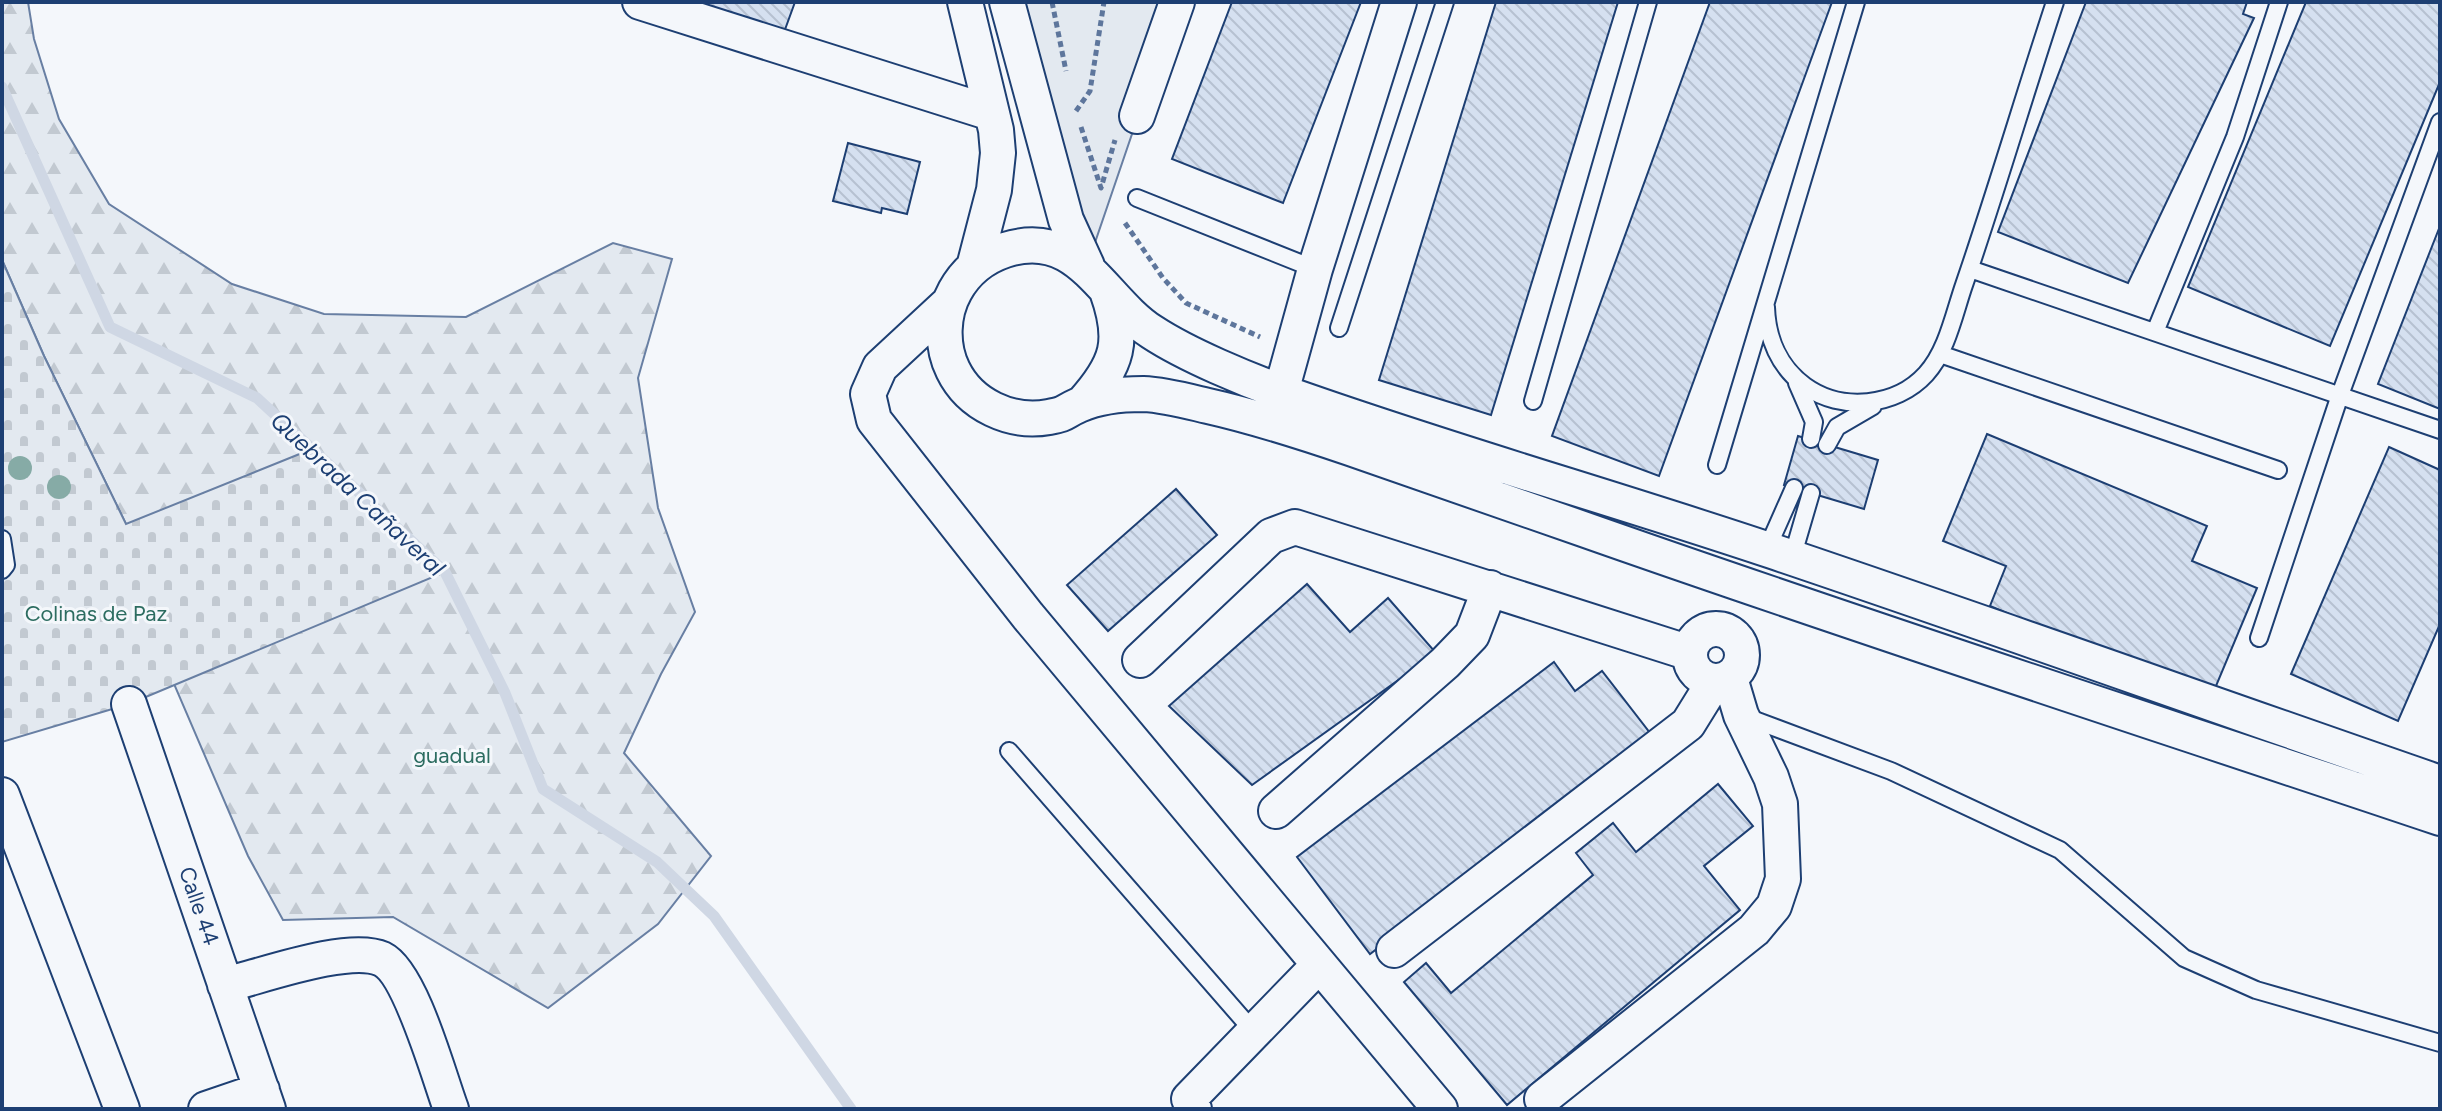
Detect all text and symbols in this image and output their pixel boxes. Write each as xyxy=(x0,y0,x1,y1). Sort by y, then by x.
water label: Quebrada Cañaveral xyxy=(265,406,452,583)
park label: Colinas de Paz xyxy=(25,600,167,627)
park label: guadual xyxy=(413,742,491,769)
street label: Calle 44 xyxy=(173,863,225,949)

